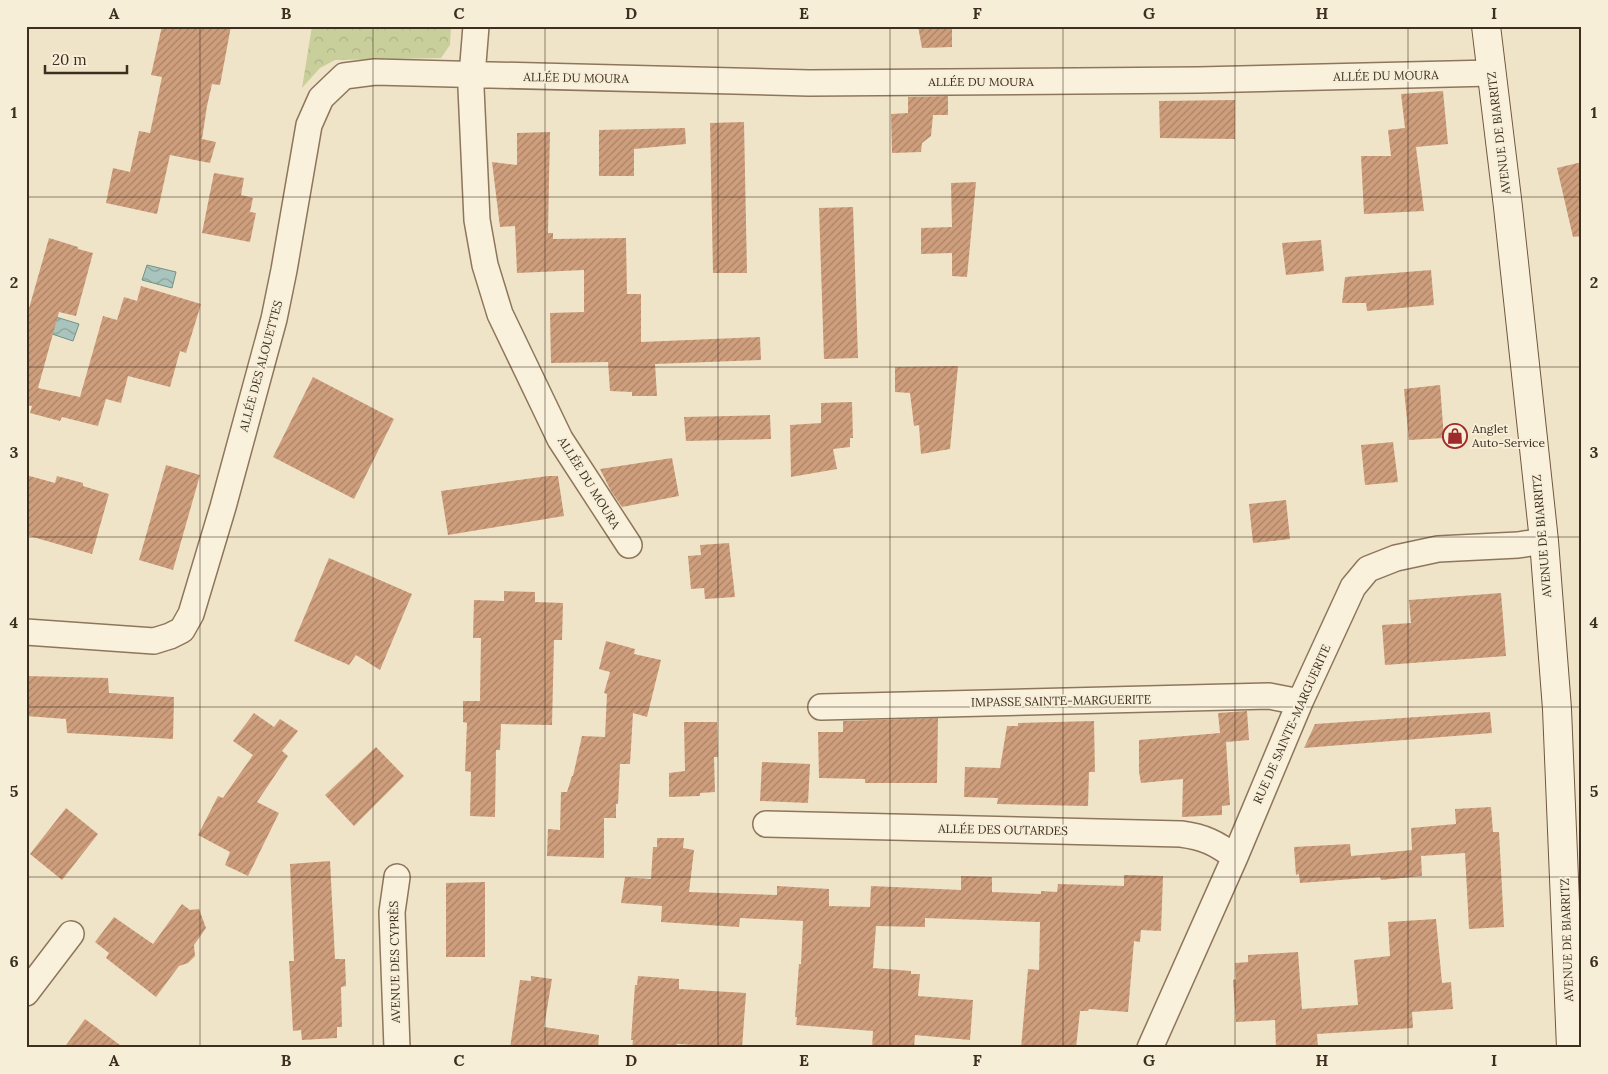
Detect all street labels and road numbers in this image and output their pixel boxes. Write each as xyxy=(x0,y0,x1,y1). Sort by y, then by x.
street label: ALLÉE DU MOURA xyxy=(1332,67,1439,84)
street label: ALLÉE DU MOURA xyxy=(522,69,629,86)
street label: AVENUE DE BIARRITZ xyxy=(1484,71,1514,196)
street label: ALLÉE DU MOURA xyxy=(927,74,1034,89)
street label: ALLÉE DES ALOUETTES xyxy=(235,298,285,434)
street label: ALLÉE DU MOURA xyxy=(555,433,624,532)
street label: AVENUE DE BIARRITZ xyxy=(1529,474,1554,599)
street label: RUE DE SAINTE-MARGUERITE xyxy=(1250,642,1334,806)
street label: IMPASSE SAINTE-MARGUERITE xyxy=(971,691,1151,710)
street label: ALLÉE DES OUTARDES xyxy=(937,821,1068,838)
street label: AVENUE DE BIARRITZ xyxy=(1557,878,1576,1003)
street label: AVENUE DES CYPRÈS xyxy=(386,900,403,1024)

